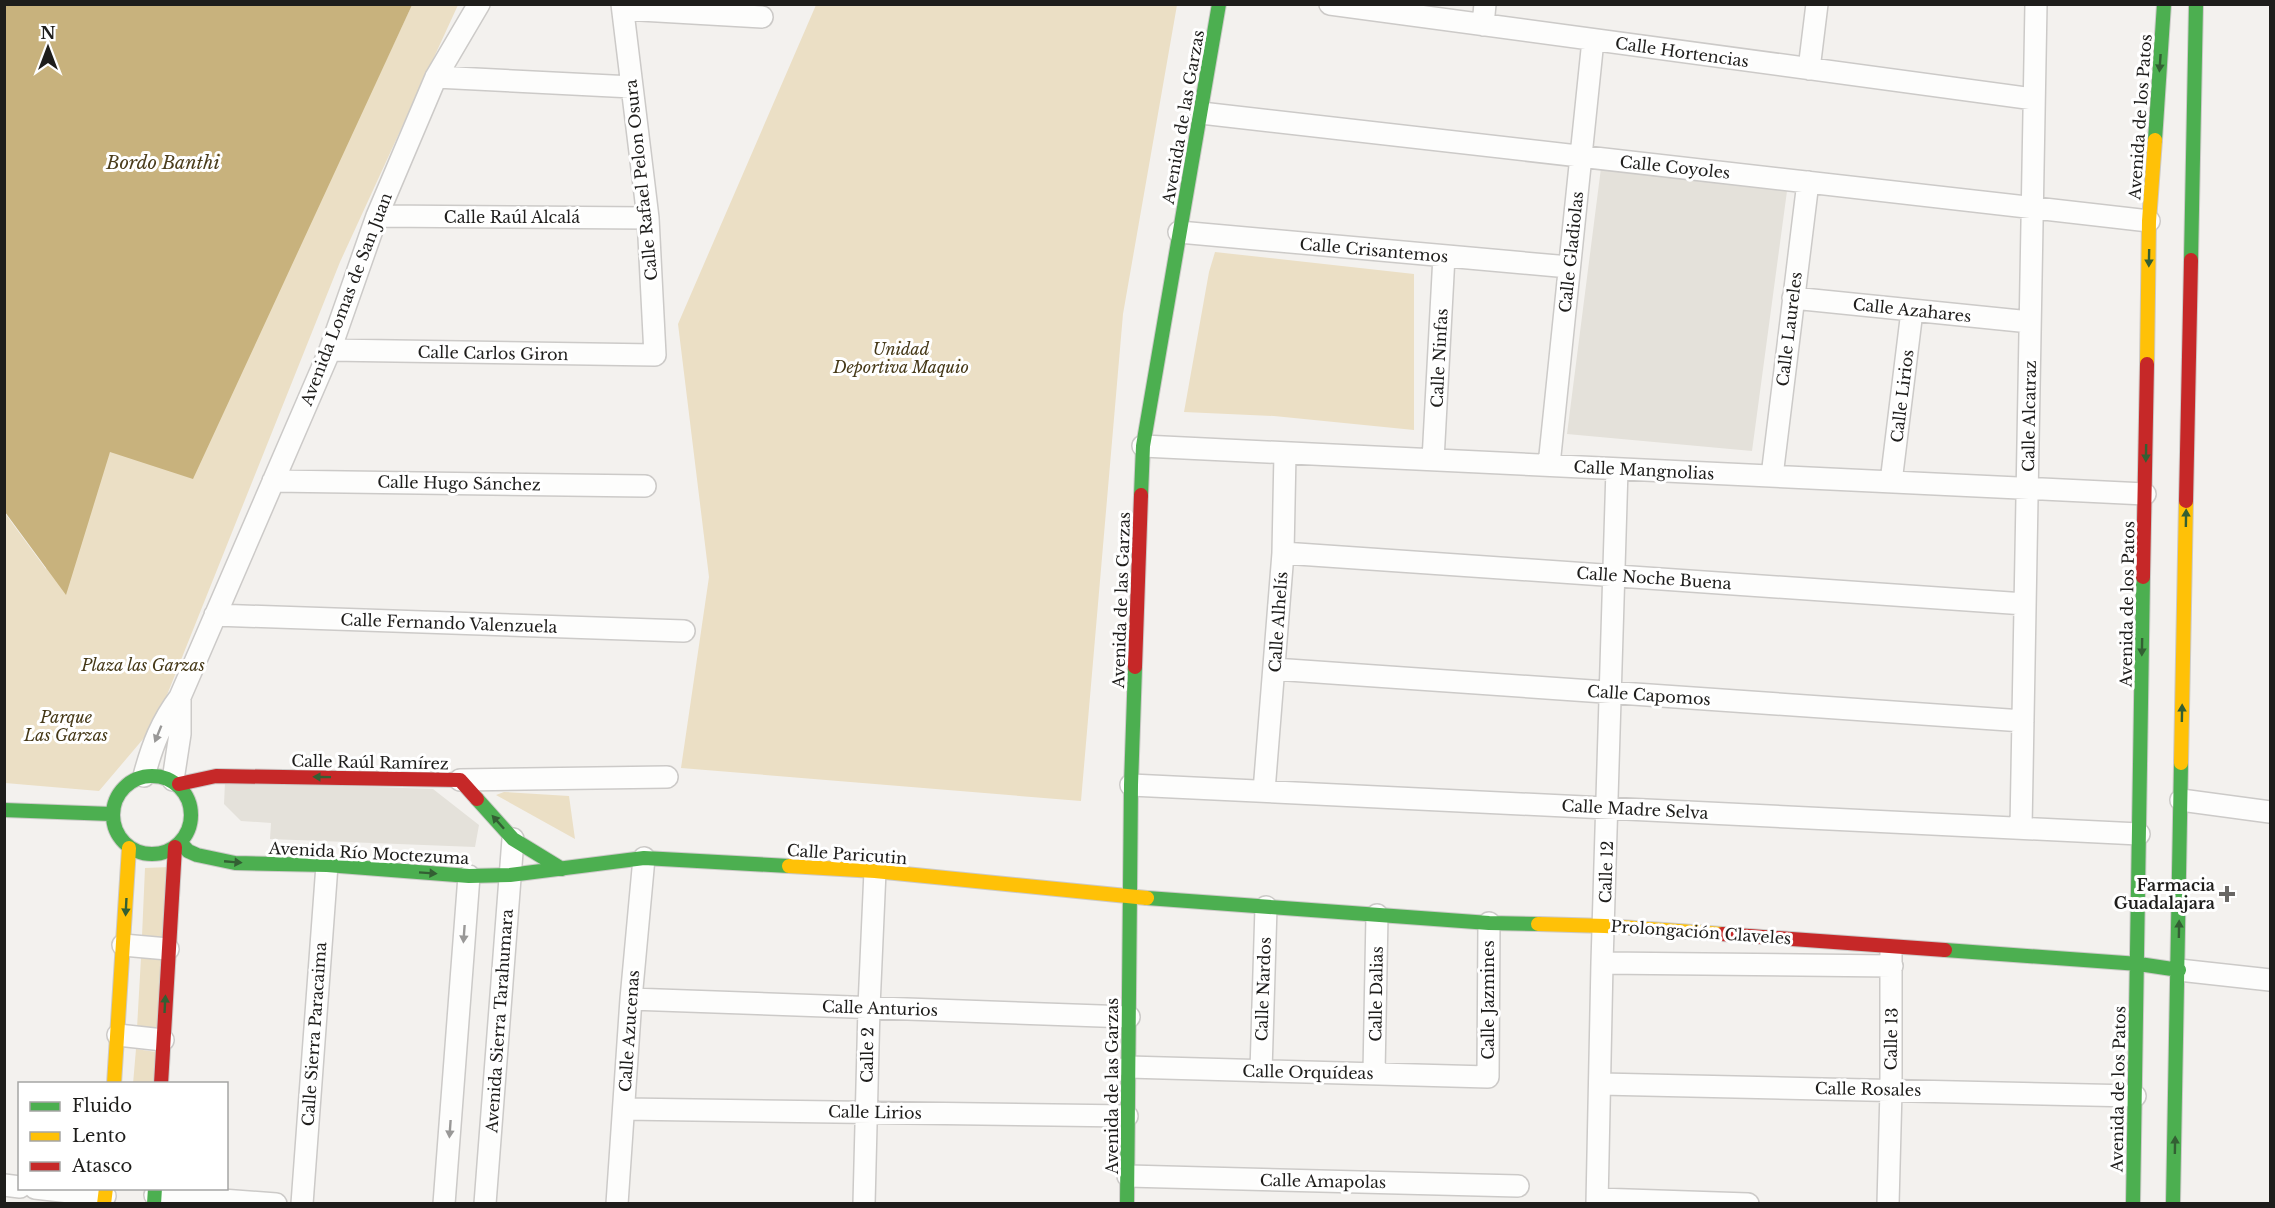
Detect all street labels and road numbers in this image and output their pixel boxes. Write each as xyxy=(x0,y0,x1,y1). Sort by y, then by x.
street label: Avenida de las Garzas xyxy=(1158,28,1208,207)
street label: Calle Hortencias xyxy=(1614,33,1750,71)
street label: Avenida de los Patos xyxy=(2124,33,2156,202)
street label: Calle Rafael Pelon Osura xyxy=(620,78,662,282)
street label: Calle Coyoles xyxy=(1619,151,1731,183)
street label: Avenida Lomas de San Juan xyxy=(296,190,396,409)
street label: Calle Gladiolas xyxy=(1555,190,1587,314)
street label: Calle Raúl Alcalá xyxy=(444,207,580,227)
street label: Calle Crisantemos xyxy=(1299,234,1449,266)
street label: Calle Laureles xyxy=(1772,271,1806,387)
street label: Calle Azahares xyxy=(1852,294,1972,326)
street label: Calle Ninfas xyxy=(1426,308,1452,408)
street label: Calle Carlos Giron xyxy=(417,342,569,364)
street label: Calle Lirios xyxy=(1886,348,1918,444)
street label: Calle Alcatraz xyxy=(2018,360,2040,472)
street label: Calle Mangnolias xyxy=(1573,456,1715,484)
street label: Calle Hugo Sánchez xyxy=(377,472,541,494)
street label: Avenida de las Garzas xyxy=(1108,511,1134,690)
street label: Avenida de los Patos xyxy=(2116,521,2138,688)
street label: Calle Noche Buena xyxy=(1576,563,1732,593)
street label: Calle Alhelís xyxy=(1265,571,1291,673)
street label: Calle Fernando Valenzuela xyxy=(340,609,558,637)
street label: Calle Capomos xyxy=(1587,681,1711,709)
street label: Calle Raúl Ramírez xyxy=(291,751,449,773)
street label: Calle Madre Selva xyxy=(1561,795,1709,823)
street label: Avenida Río Moctezuma xyxy=(267,838,470,868)
street label: Calle Paricutin xyxy=(786,840,908,868)
street label: Calle 12 xyxy=(1595,840,1617,904)
street label: Avenida Sierra Tarahumara xyxy=(481,908,517,1135)
street label: Prolongación Claveles xyxy=(1610,916,1792,948)
street label: Calle Nardos xyxy=(1251,936,1275,1042)
street label: Calle Jazmines xyxy=(1478,940,1498,1060)
street label: Calle Sierra Paracaima xyxy=(298,941,330,1127)
street label: Calle Dalias xyxy=(1365,946,1387,1042)
street label: Calle Azucenas xyxy=(615,969,643,1093)
street label: Calle Anturios xyxy=(822,996,938,1020)
street label: Avenida de las Garzas xyxy=(1102,998,1122,1175)
street label: Avenida de los Patos xyxy=(2107,1006,2129,1173)
street label: Calle 13 xyxy=(1880,1007,1902,1071)
street label: Calle 2 xyxy=(857,1027,877,1083)
street label: Calle Orquídeas xyxy=(1242,1061,1374,1083)
street label: Calle Rosales xyxy=(1815,1078,1921,1100)
street label: Calle Lirios xyxy=(828,1101,922,1123)
street label: Calle Amapolas xyxy=(1260,1170,1386,1192)

